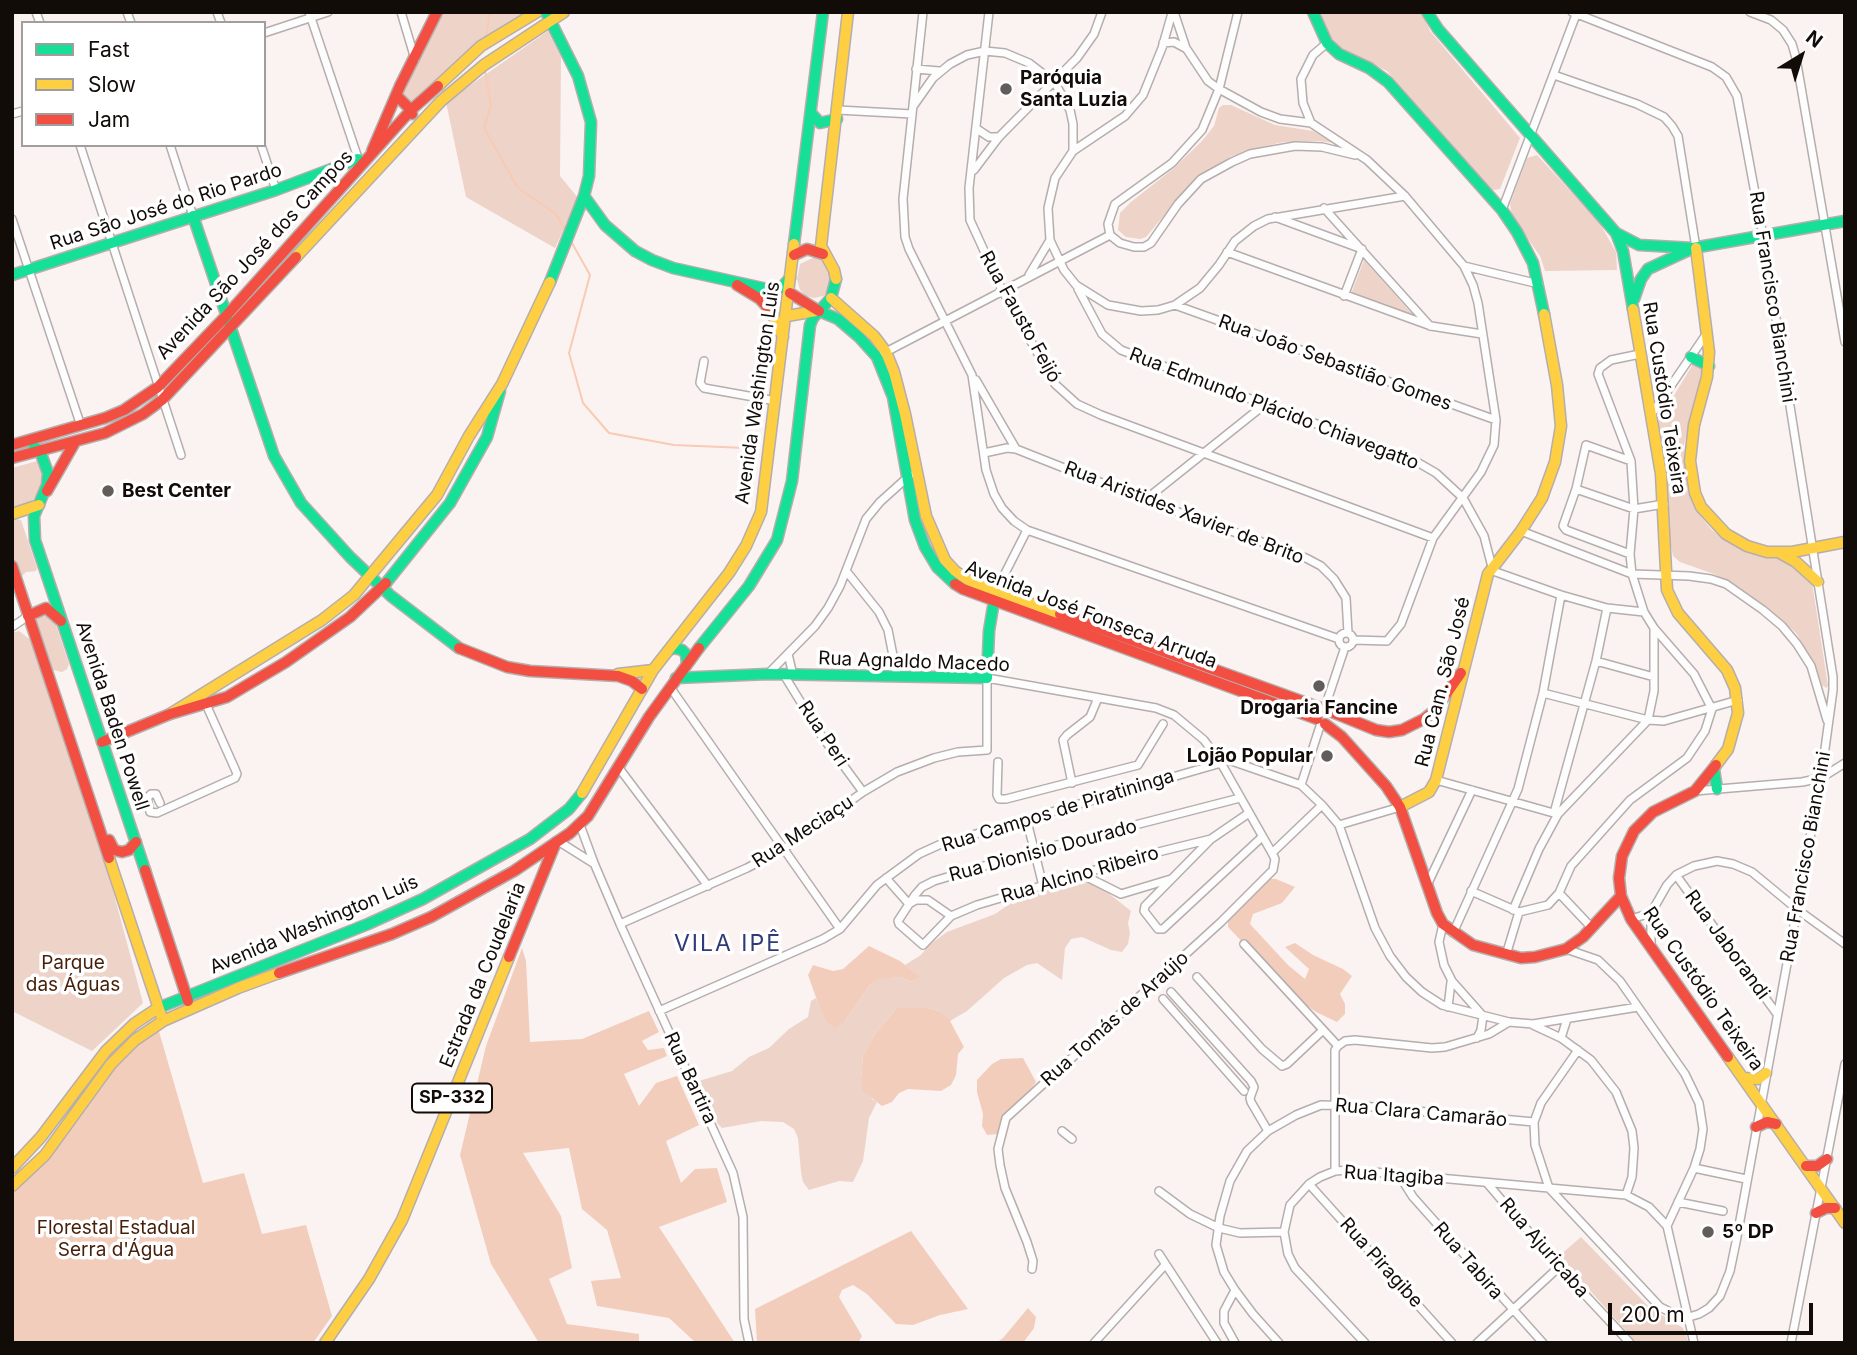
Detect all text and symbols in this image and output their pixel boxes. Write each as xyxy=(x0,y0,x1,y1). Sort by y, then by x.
legend xyxy=(21,21,266,147)
north arrow xyxy=(1766,21,1836,91)
text: N xyxy=(1801,26,1827,53)
text: Fast xyxy=(88,37,130,62)
place label: Paróquia Santa Luzia xyxy=(1020,67,1128,111)
text: Slow xyxy=(88,72,136,97)
marker: Paróquia Santa Luzia xyxy=(998,81,1014,97)
text: Jam xyxy=(88,107,130,132)
street label: Avenida São José dos Campos xyxy=(152,146,358,364)
street label: Rua São José do Rio Pardo xyxy=(47,159,285,255)
street label: Rua Francisco Bianchini xyxy=(1744,190,1800,404)
street label: Rua Fausto Feijó xyxy=(974,247,1066,387)
street label: Avenida Washington Luis xyxy=(731,280,785,506)
street label: Rua Custódio Teixeira xyxy=(1637,300,1691,496)
street label: Rua João Sebastião Gomes xyxy=(1215,310,1455,416)
street label: Rua Edmundo Plácido Chiavegatto xyxy=(1126,343,1422,475)
street label: Rua Aristides Xavier de Brito xyxy=(1061,457,1307,569)
place label: Best Center xyxy=(122,480,231,502)
marker: Best Center xyxy=(100,483,116,499)
street label: Avenida José Fonseca Arruda xyxy=(962,556,1220,674)
street label: Rua Cam. São José xyxy=(1411,595,1475,769)
street label: Avenida Baden Powell xyxy=(71,619,153,813)
street label: Rua Agnaldo Macedo xyxy=(818,647,1010,677)
marker: Drogaria Fancine xyxy=(1311,678,1327,694)
street label: Rua Peri xyxy=(793,697,853,771)
place label: Drogaria Fancine xyxy=(1240,697,1398,719)
place label: Lojão Popular xyxy=(1187,745,1313,767)
marker: Lojão Popular xyxy=(1319,748,1335,764)
street label: Rua Francisco Bianchini xyxy=(1776,750,1836,964)
street label: Rua Campos de Piratininga xyxy=(939,765,1177,857)
street label: Rua Meciaçu xyxy=(748,791,858,873)
street label: Rua Dionisio Dourado xyxy=(947,815,1139,887)
street label: Rua Alcino Ribeiro xyxy=(999,842,1161,908)
street label: Avenida Washington Luis xyxy=(206,871,422,979)
street label: Estrada da Coudelaria xyxy=(435,879,531,1071)
street label: Rua Jaborandi xyxy=(1680,886,1774,1004)
street label: Rua Custódio Teixeira xyxy=(1638,903,1768,1075)
district label: VILA IPÊ xyxy=(675,930,781,958)
street label: Rua Tomás de Araújo xyxy=(1037,947,1193,1091)
park label: Parque das Águas xyxy=(26,952,120,996)
street label: Rua Bartira xyxy=(659,1028,721,1128)
road number: SP-332 xyxy=(412,1084,492,1112)
street label: Rua Clara Camarão xyxy=(1334,1094,1508,1132)
street label: Rua Itagiba xyxy=(1343,1161,1445,1191)
street label: Rua Ajuricaba xyxy=(1495,1193,1593,1303)
street label: Rua Piragibe xyxy=(1335,1213,1427,1313)
park label: Florestal Estadual Serra d'Água xyxy=(37,1217,195,1261)
street label: Rua Tabira xyxy=(1428,1218,1508,1304)
place label: 5º DP xyxy=(1722,1221,1774,1243)
marker: 5º DP xyxy=(1700,1224,1716,1240)
scale bar xyxy=(1612,1288,1817,1332)
text: 200 m xyxy=(1621,1302,1685,1327)

